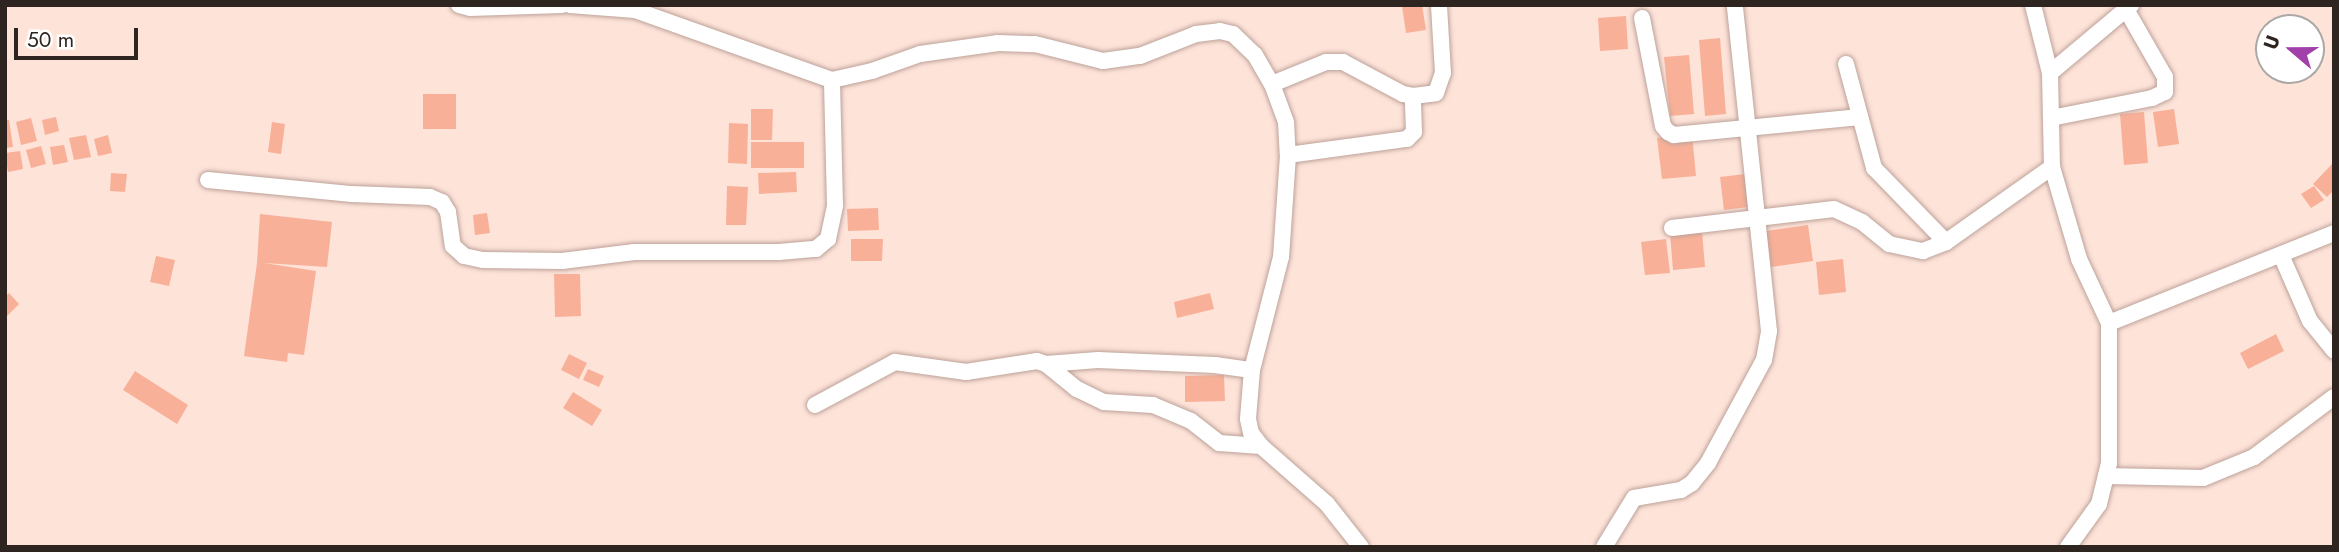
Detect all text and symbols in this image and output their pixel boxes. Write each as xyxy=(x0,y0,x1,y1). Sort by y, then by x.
scale bar xyxy=(18,14,142,58)
north arrow xyxy=(2255,14,2325,84)
text: 50 m xyxy=(27,25,74,55)
text: U xyxy=(2257,31,2287,53)

